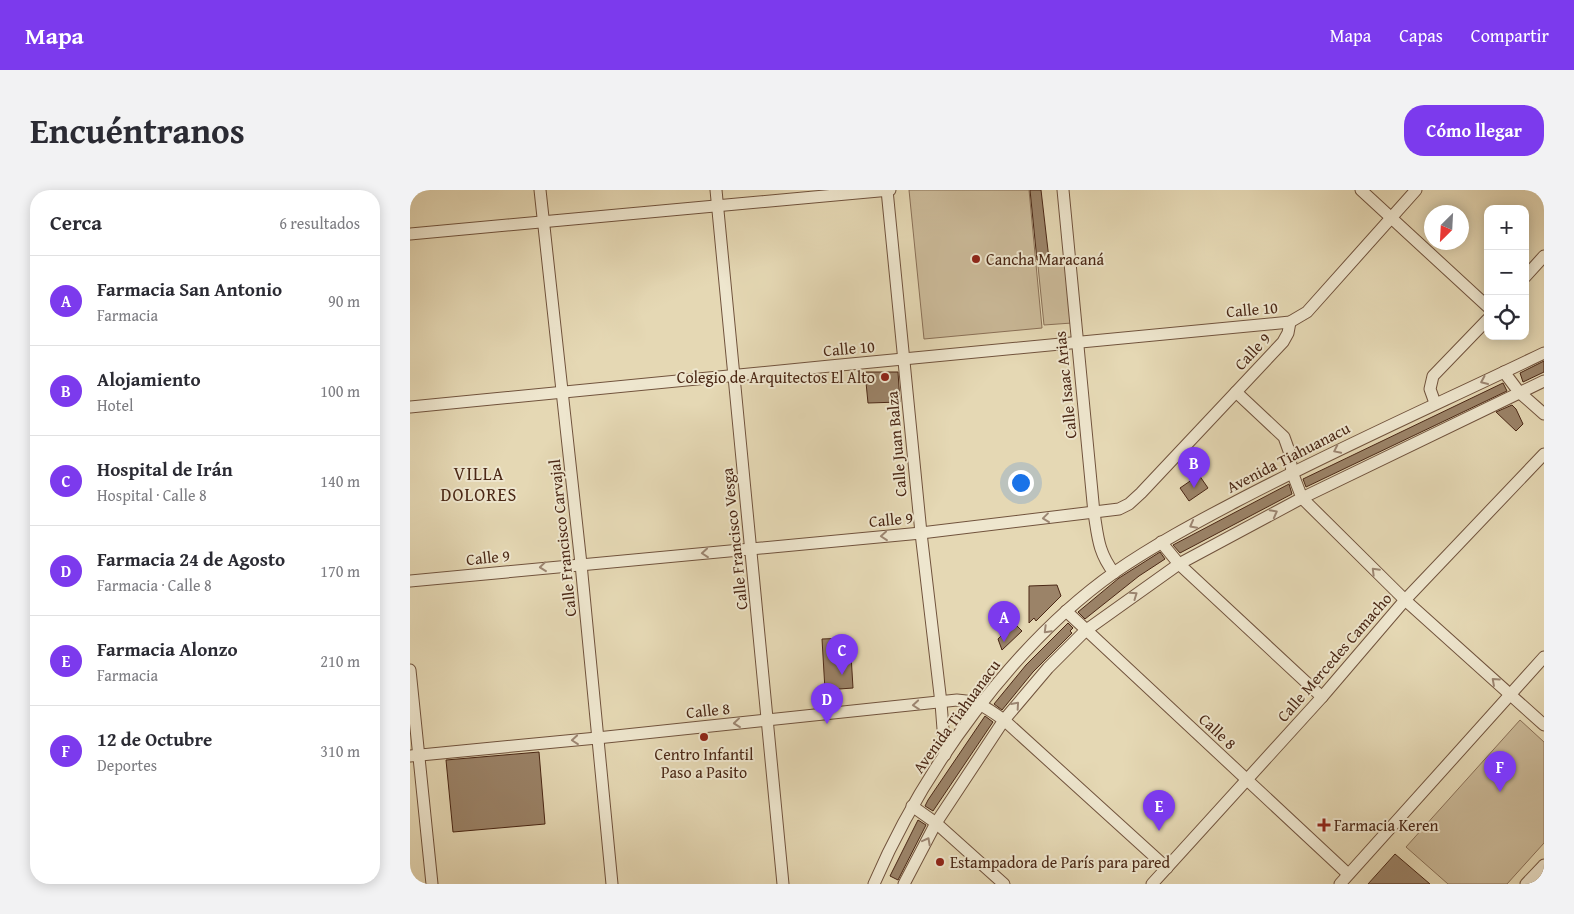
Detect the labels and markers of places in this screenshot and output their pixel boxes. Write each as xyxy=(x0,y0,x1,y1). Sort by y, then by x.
place label: Cancha Maracaná xyxy=(986,247,1104,271)
marker: Cancha Maracaná xyxy=(970,253,982,265)
place label: Colegio de Arquitectos El Alto xyxy=(677,365,875,389)
marker: Colegio de Arquitectos El Alto xyxy=(879,371,891,383)
pin: B xyxy=(1178,447,1210,488)
pin: A xyxy=(988,601,1020,642)
pin: C xyxy=(826,634,858,675)
pin: D xyxy=(811,683,843,724)
marker: Centro Infantil Paso a Pasito xyxy=(698,731,710,743)
place label: Centro Infantil Paso a Pasito xyxy=(654,742,754,784)
pin: F xyxy=(1484,751,1516,792)
pin: E xyxy=(1143,790,1175,831)
place label: Farmacia Keren xyxy=(1334,813,1438,837)
marker: Farmacia Keren xyxy=(1318,819,1330,831)
place label: Estampadora de París para pared xyxy=(950,850,1171,874)
marker: Estampadora de París para pared xyxy=(934,856,946,868)

